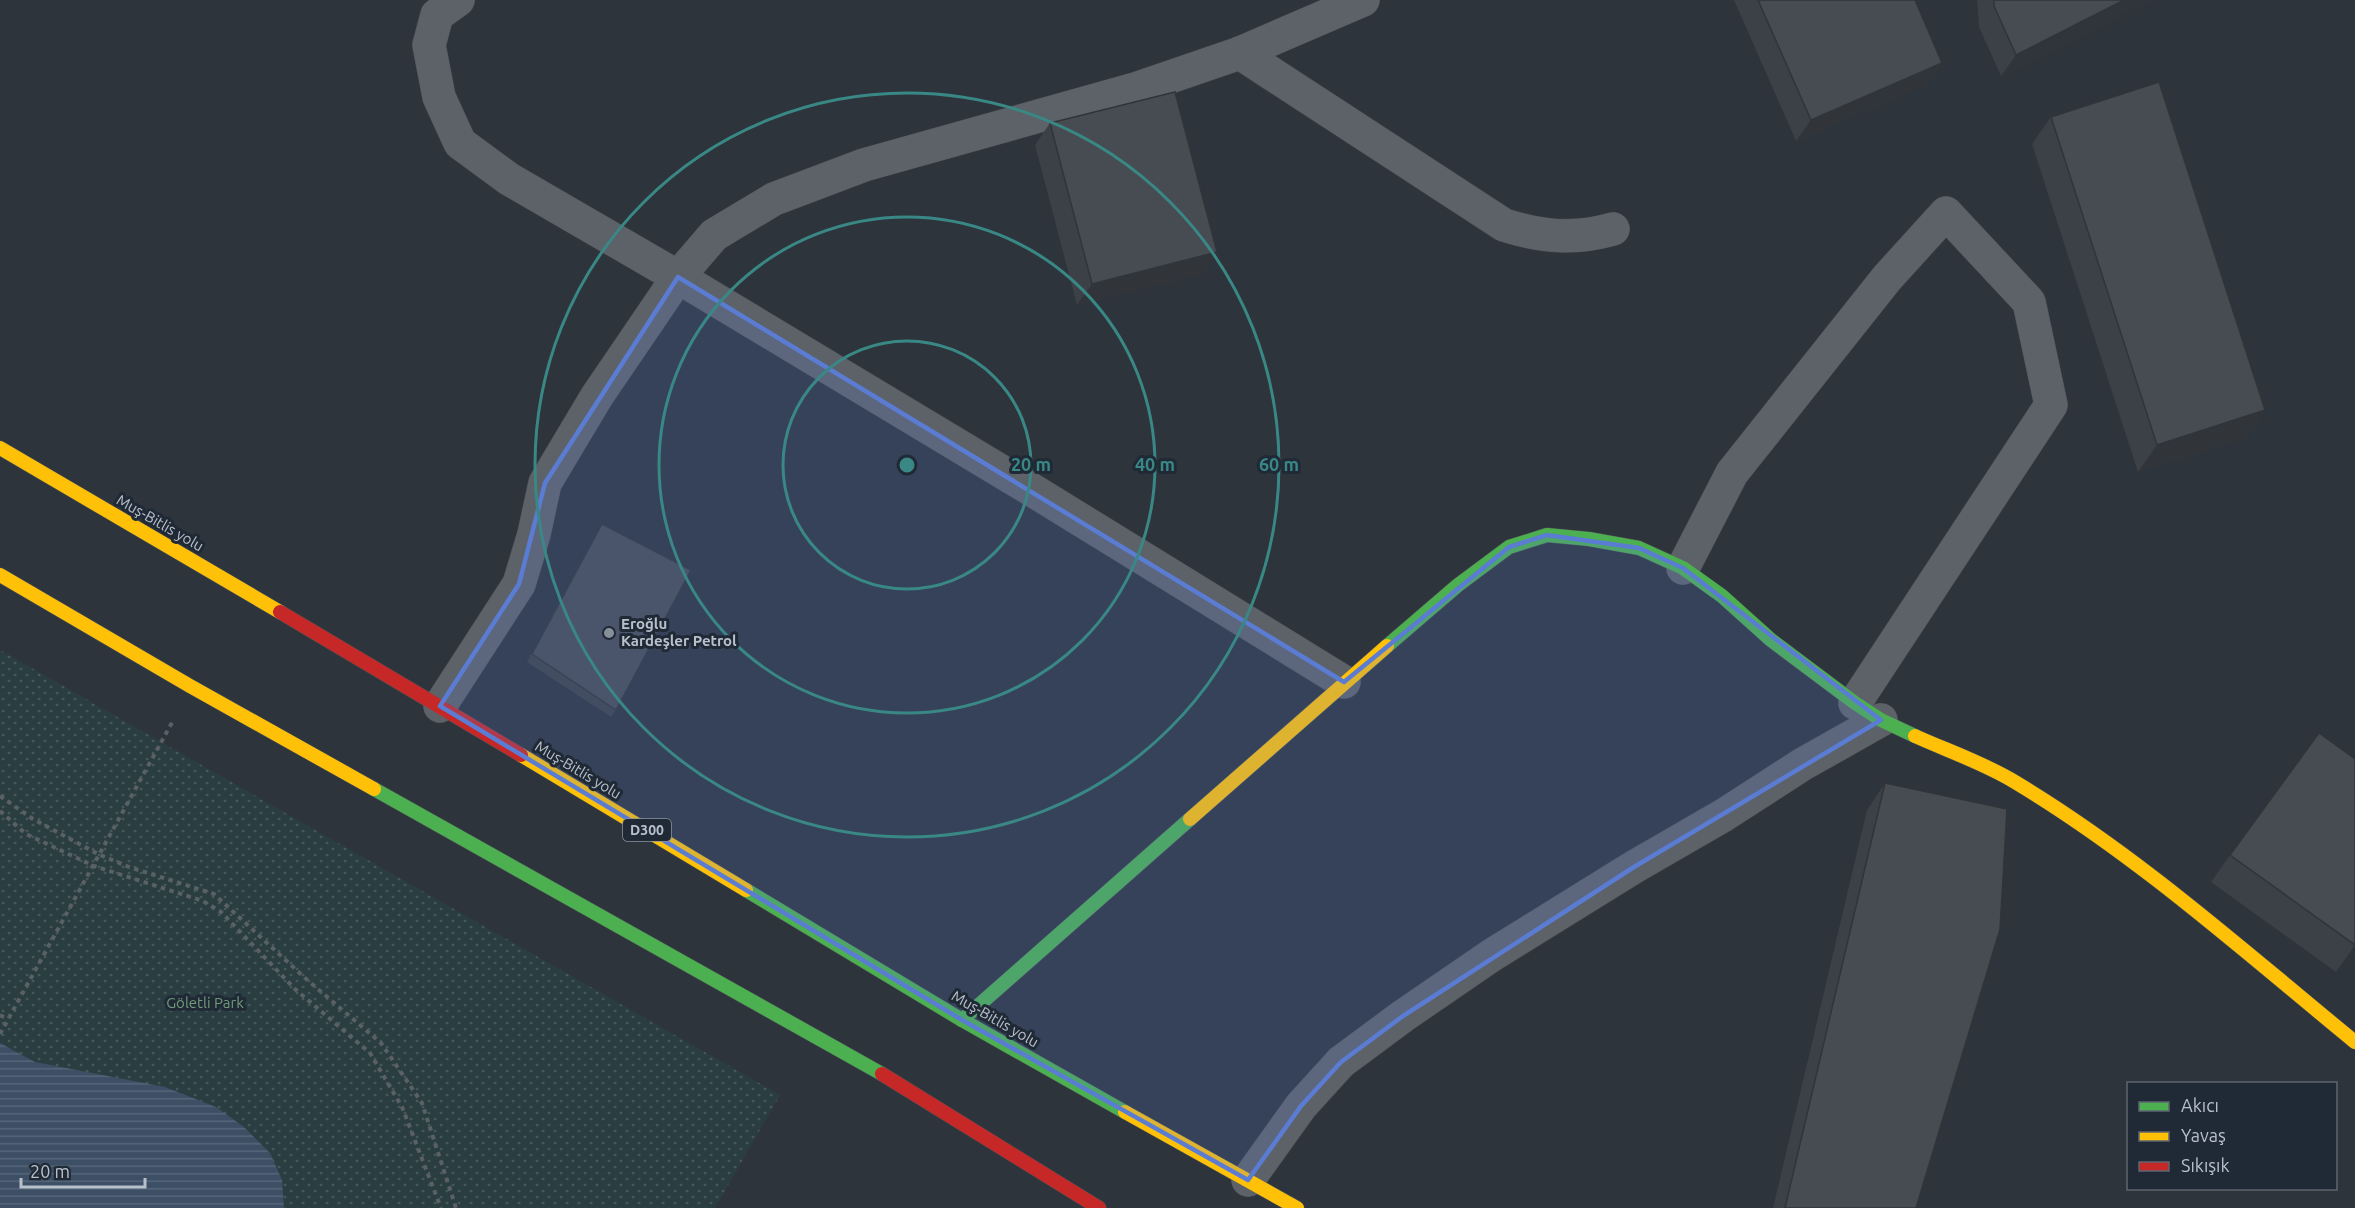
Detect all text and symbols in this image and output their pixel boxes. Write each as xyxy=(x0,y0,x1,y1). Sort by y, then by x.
text: 20 m xyxy=(1011,454,1051,474)
text: 40 m xyxy=(1135,454,1175,474)
text: 60 m xyxy=(1259,454,1299,474)
centre of rings xyxy=(897,455,917,475)
street label: Muş-Bitlis yolu xyxy=(114,491,207,554)
place label: Eroğlu Kardeşler Petrol xyxy=(621,615,737,650)
marker: Eroğlu Kardeşler Petrol xyxy=(602,626,616,640)
street label: Muş-Bitlis yolu xyxy=(532,737,624,802)
road number: D300 xyxy=(623,819,671,841)
street label: Muş-Bitlis yolu xyxy=(949,987,1042,1050)
park label: Göletli Park xyxy=(166,994,244,1011)
legend xyxy=(2127,1082,2337,1190)
text: Akıcı xyxy=(2181,1095,2219,1115)
text: Yavaş xyxy=(2181,1125,2226,1145)
scale bar xyxy=(21,1151,146,1189)
text: Sıkışık xyxy=(2181,1155,2230,1175)
text: 20 m xyxy=(30,1161,70,1181)

